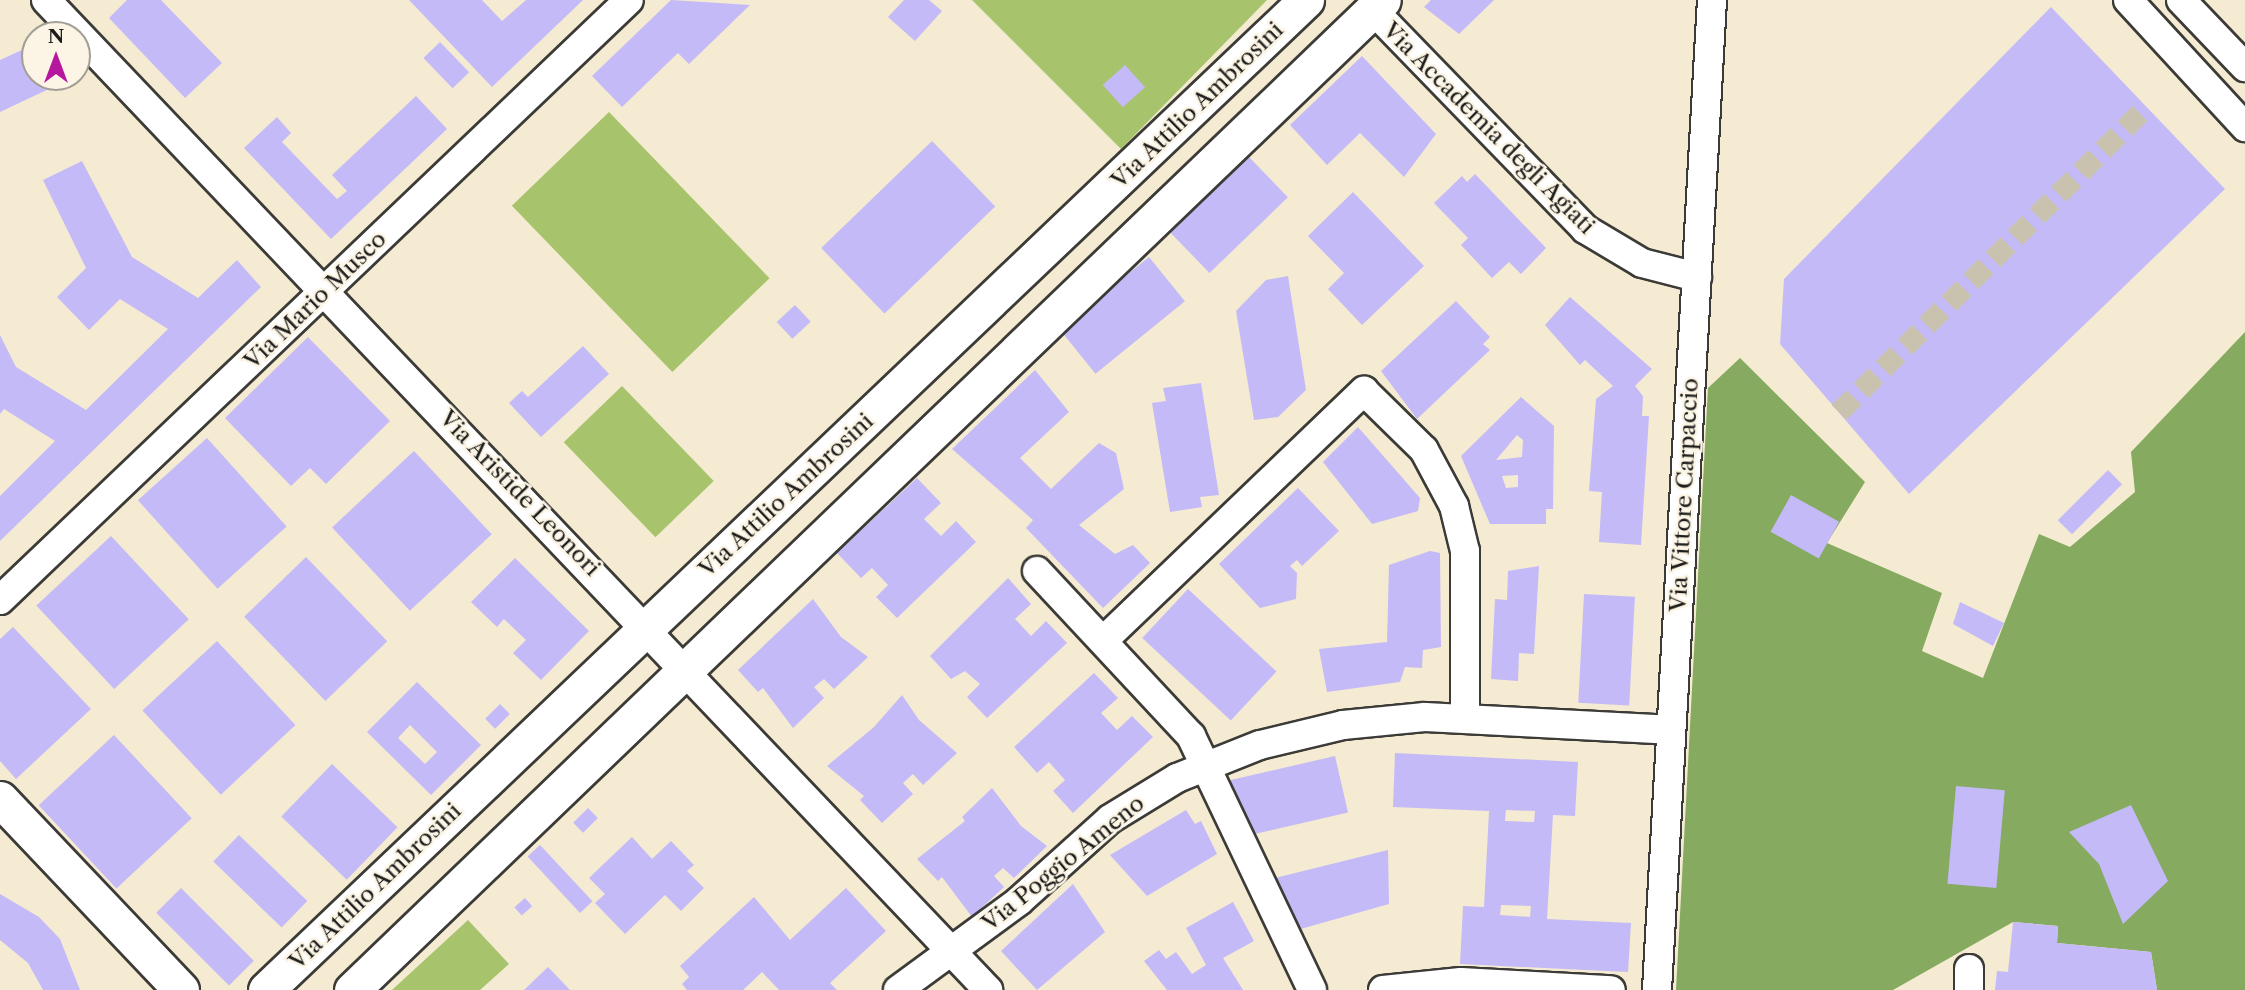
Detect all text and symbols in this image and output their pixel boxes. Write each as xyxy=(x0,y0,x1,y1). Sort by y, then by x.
street label: Via Attilio Ambrosini xyxy=(1105,15,1289,195)
street label: Via Accademia degli Agiati xyxy=(1376,15,1602,241)
north arrow xyxy=(21,21,91,91)
text: N xyxy=(48,25,64,48)
street label: Via Mario Musco xyxy=(238,225,392,375)
street label: Via Vittore Carpaccio xyxy=(1664,377,1704,613)
street label: Via Aristide Leonori xyxy=(433,404,607,582)
street label: Via Attilio Ambrosini xyxy=(692,406,880,584)
street label: Via Poggio Ameno xyxy=(976,789,1150,937)
street label: Via Attilio Ambrosini xyxy=(283,796,467,976)

